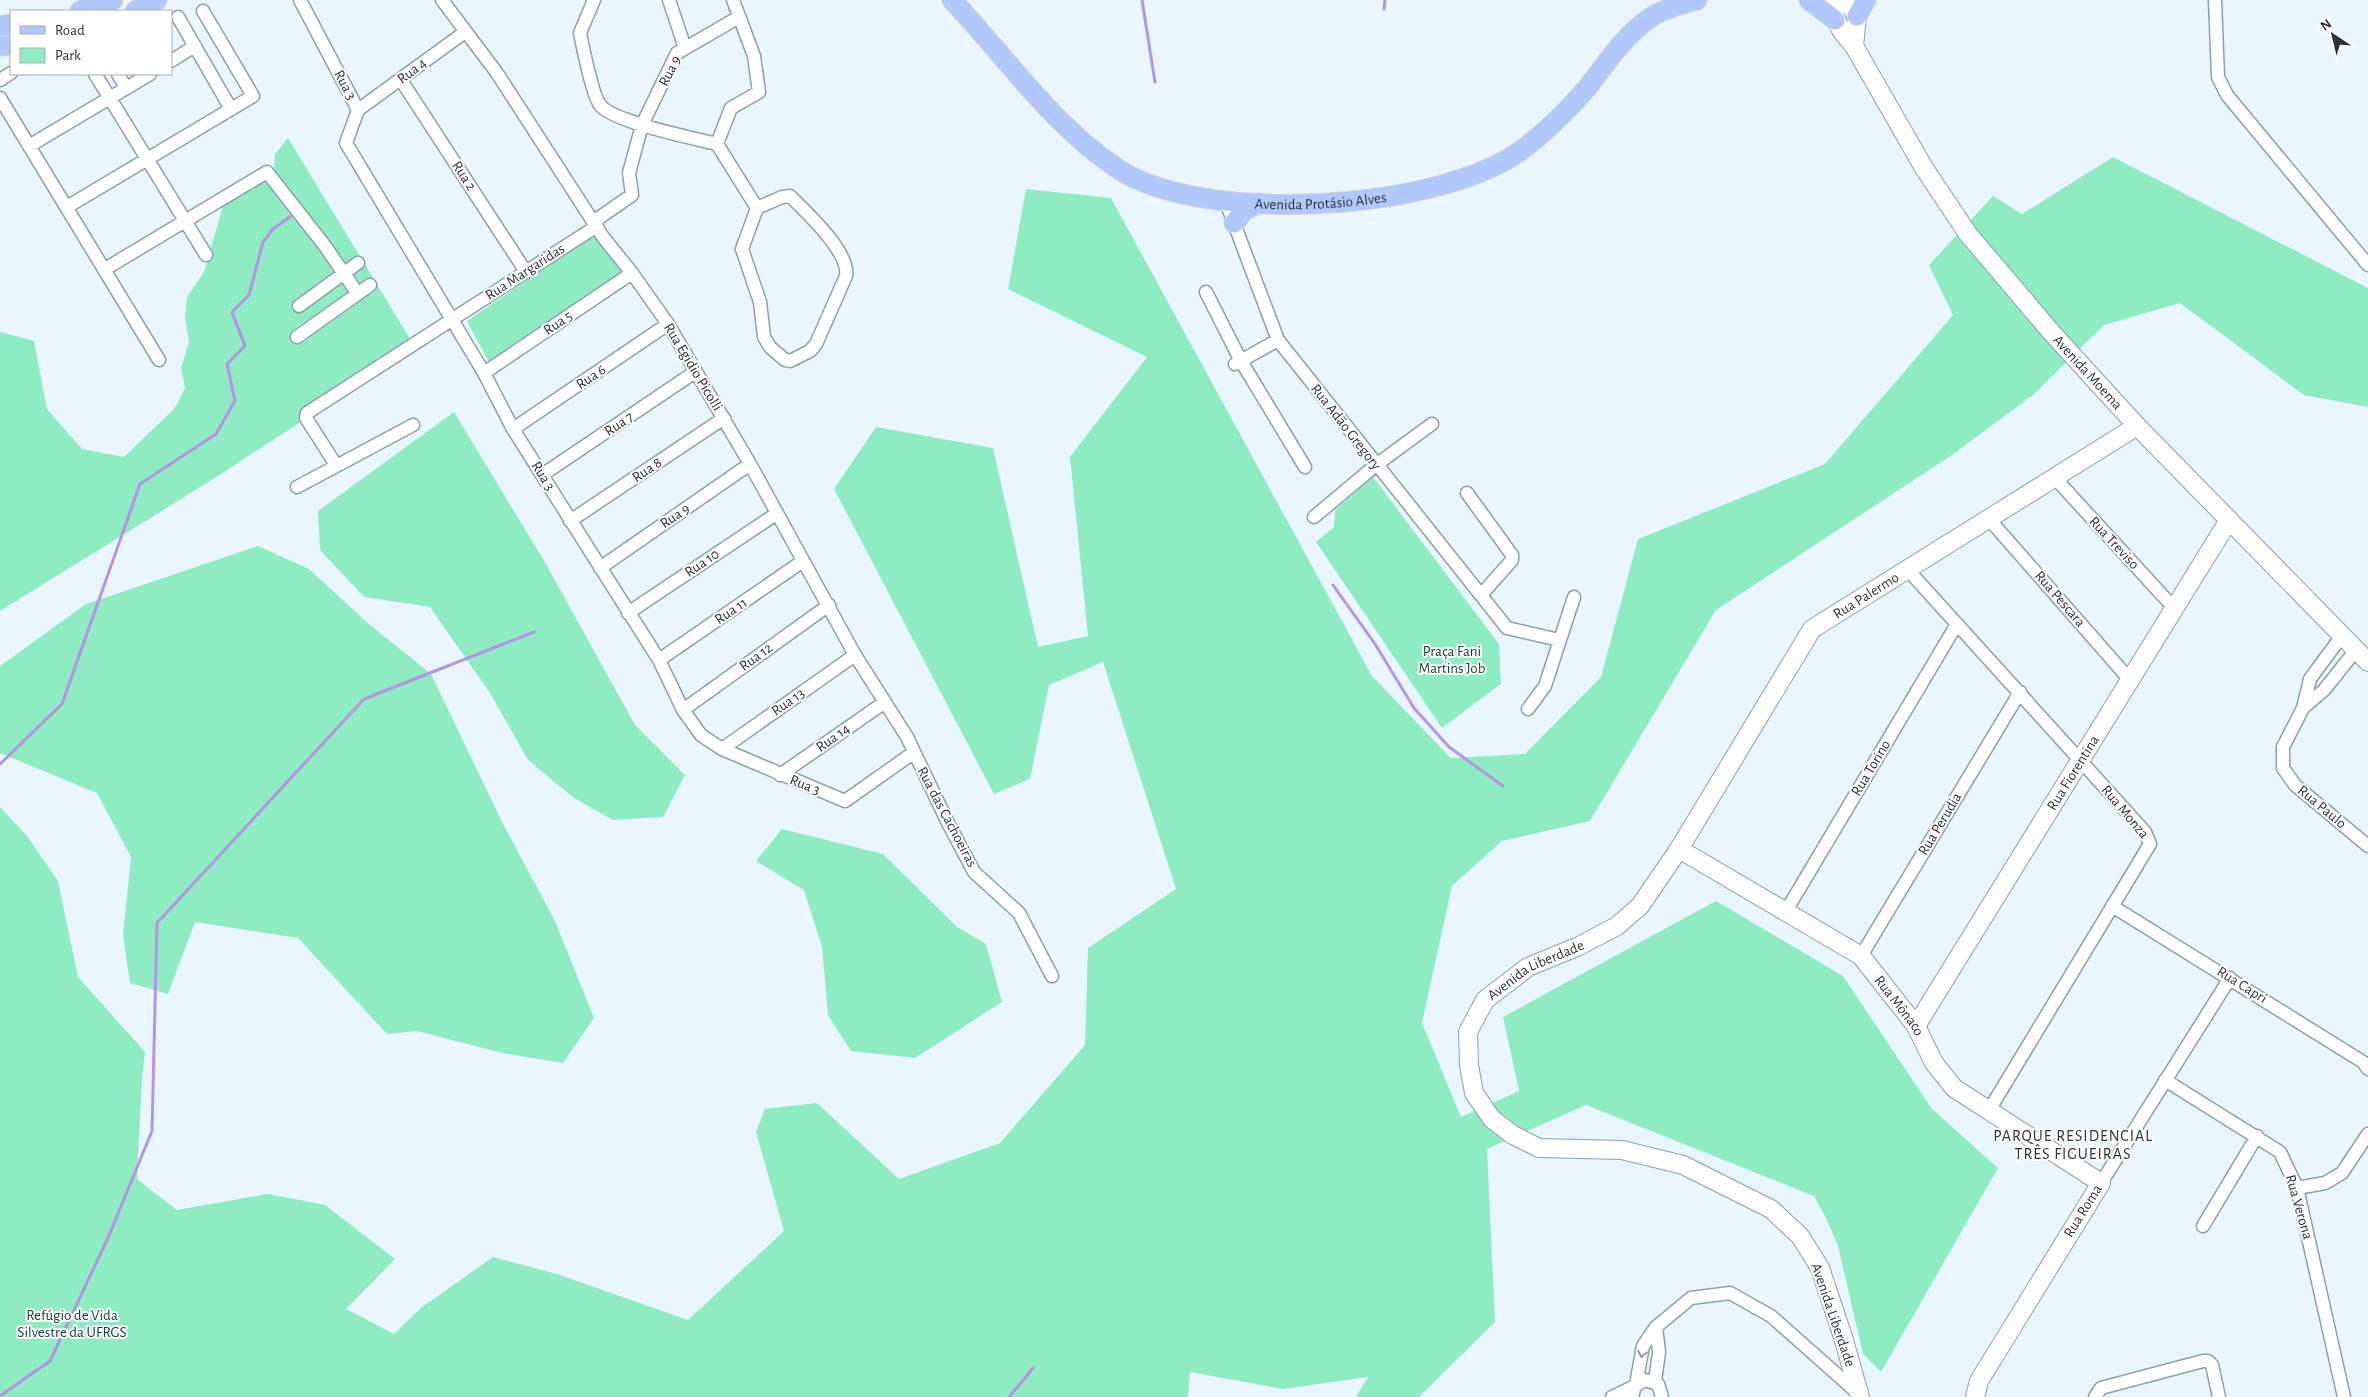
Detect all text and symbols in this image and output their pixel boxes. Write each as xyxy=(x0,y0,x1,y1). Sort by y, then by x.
legend xyxy=(10,10,172,75)
north arrow xyxy=(2308,10,2358,60)
text: N xyxy=(2318,17,2334,34)
text: Road xyxy=(55,23,85,38)
text: Park xyxy=(55,48,81,63)
street label: Rua 9 xyxy=(656,53,684,89)
street label: Rua 4 xyxy=(395,55,429,87)
street label: Rua 3 xyxy=(331,68,359,102)
street label: Rua 2 xyxy=(449,159,479,194)
street label: Avenida Protásio Alves xyxy=(1254,189,1387,212)
street label: Rua Margaridas xyxy=(483,241,567,303)
street label: Rua 5 xyxy=(541,308,575,338)
street label: Rua Egidio Picolli xyxy=(661,320,725,414)
street label: Avenida Moema xyxy=(2050,332,2125,412)
street label: Rua 6 xyxy=(573,362,609,392)
street label: Rua Adão Gregory xyxy=(1308,381,1384,473)
street label: Rua 7 xyxy=(602,409,636,439)
street label: Rua 8 xyxy=(629,455,665,485)
street label: Rua 3 xyxy=(528,459,558,493)
street label: Rua 9 xyxy=(657,501,693,531)
street label: Rua Treviso xyxy=(2086,514,2142,572)
street label: Rua 10 xyxy=(682,546,722,580)
street label: Rua Pescara xyxy=(2032,568,2088,630)
street label: Rua Palermo xyxy=(1830,569,1901,621)
street label: Rua 11 xyxy=(712,595,750,627)
street label: Rua 12 xyxy=(737,640,776,674)
park label: Praça Fani Martins Job xyxy=(1419,644,1486,676)
street label: Rua 13 xyxy=(769,685,807,719)
street label: Rua 14 xyxy=(813,721,853,755)
street label: Rua Fiorentina xyxy=(2044,732,2102,813)
street label: Rua Torino xyxy=(1849,737,1893,799)
street label: Rua das Cachoeiras xyxy=(914,764,980,870)
street label: Rua 3 xyxy=(788,772,822,798)
street label: Rua Monza xyxy=(2098,782,2152,842)
street label: Rua Paulo xyxy=(2295,783,2349,831)
street label: Rua Perudia xyxy=(1916,790,1964,858)
street label: Avenida Liberdade xyxy=(1484,937,1587,1003)
street label: Rua Capri xyxy=(2214,964,2270,1006)
street label: Rua Mônaco xyxy=(1872,973,1927,1038)
district label: PARQUE RESIDENCIAL TRÊS FIGUEIRAS xyxy=(1993,1128,2153,1162)
street label: Rua Verona xyxy=(2283,1173,2315,1241)
street label: Rua Roma xyxy=(2061,1182,2105,1240)
street label: Avenida Liberdade xyxy=(1808,1261,1858,1369)
park label: Refúgio de Vida Silvestre da UFRGS xyxy=(17,1308,127,1340)
one-way arrow xyxy=(1637,1349,1647,1358)

